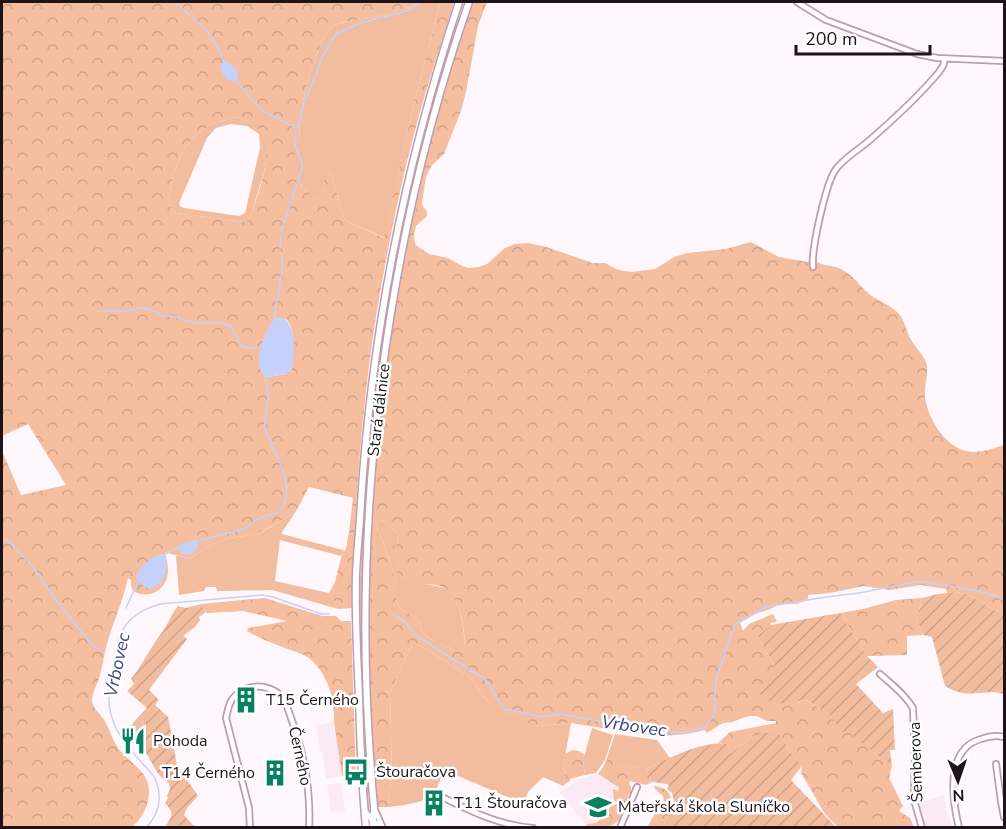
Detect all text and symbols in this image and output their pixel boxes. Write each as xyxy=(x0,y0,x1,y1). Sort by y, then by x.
scale bar xyxy=(796,18,930,56)
text: 200 m xyxy=(805,27,857,51)
street label: Stará dálnice xyxy=(362,362,396,458)
water label: Vrbovec xyxy=(98,630,136,699)
building icon: T15 Černého xyxy=(231,685,261,715)
place label: T15 Černého xyxy=(266,689,359,711)
water label: Vrbovec xyxy=(600,710,669,743)
street label: Šemberova xyxy=(904,721,928,803)
street label: Černého xyxy=(283,724,317,788)
restaurant icon: Pohoda xyxy=(118,726,148,756)
place label: Pohoda xyxy=(153,730,207,752)
north arrow xyxy=(928,751,988,811)
bus stop icon: Štouračova xyxy=(341,757,371,787)
building icon: T14 Černého xyxy=(260,758,290,788)
place label: Štouračova xyxy=(376,761,456,783)
place label: T14 Černého xyxy=(162,762,255,784)
text: N xyxy=(952,784,965,806)
building icon: T11 Štouračova xyxy=(419,788,449,818)
place label: T11 Štouračova xyxy=(454,792,567,814)
school or university icon: Mateřská škola Sluníčko xyxy=(583,792,613,822)
place label: Mateřská škola Sluníčko xyxy=(618,796,790,818)

